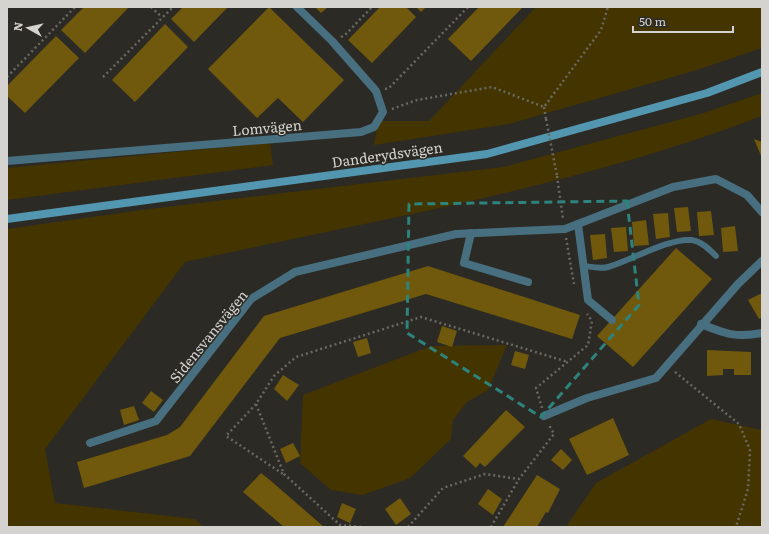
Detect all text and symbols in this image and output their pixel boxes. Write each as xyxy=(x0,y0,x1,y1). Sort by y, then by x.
north arrow xyxy=(8,8,48,48)
scale bar xyxy=(633,8,733,34)
text: 50 m xyxy=(639,12,666,30)
text: N xyxy=(9,21,26,32)
street label: Lomvägen xyxy=(231,114,303,140)
street label: Danderydsvägen xyxy=(330,136,444,172)
street label: Sidensvansvägen xyxy=(164,285,252,387)

